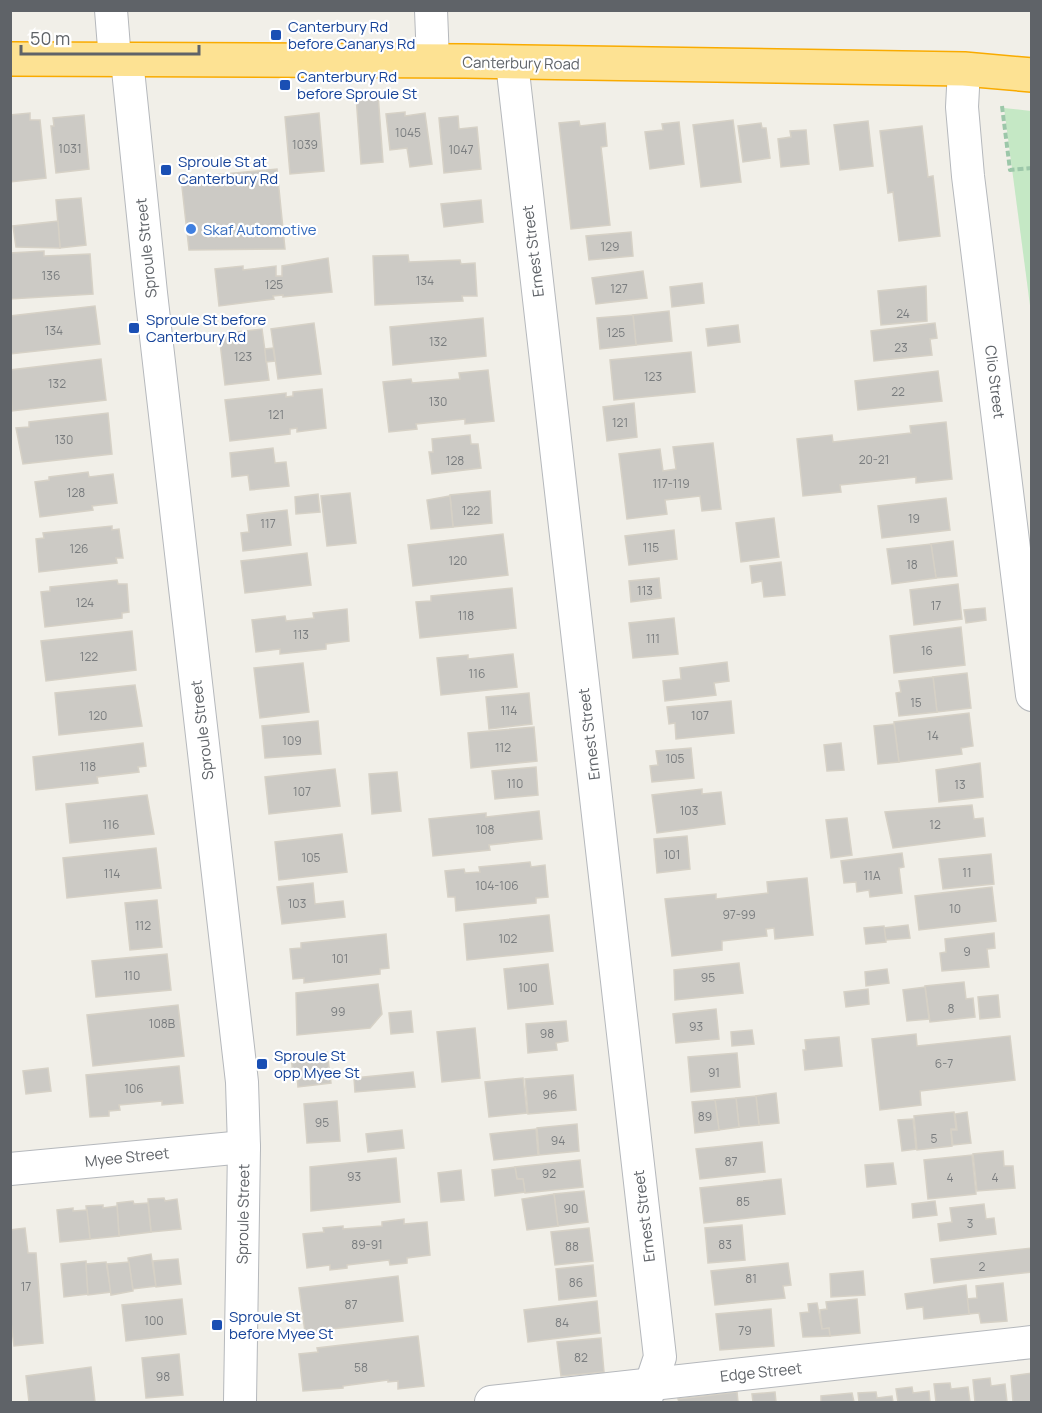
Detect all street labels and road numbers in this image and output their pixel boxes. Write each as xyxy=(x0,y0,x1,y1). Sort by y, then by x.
street label: Canterbury Road xyxy=(462,51,580,75)
street label: Sproule Street xyxy=(130,197,162,299)
street label: Ernest Street xyxy=(517,204,549,298)
street label: Clio Street xyxy=(980,344,1010,420)
street label: Sproule Street xyxy=(185,679,219,781)
street label: Ernest Street xyxy=(573,687,605,781)
street label: Myee Street xyxy=(84,1142,170,1172)
street label: Sproule Street xyxy=(232,1164,254,1264)
street label: Ernest Street xyxy=(628,1169,660,1263)
street label: Edge Street xyxy=(719,1357,803,1387)

